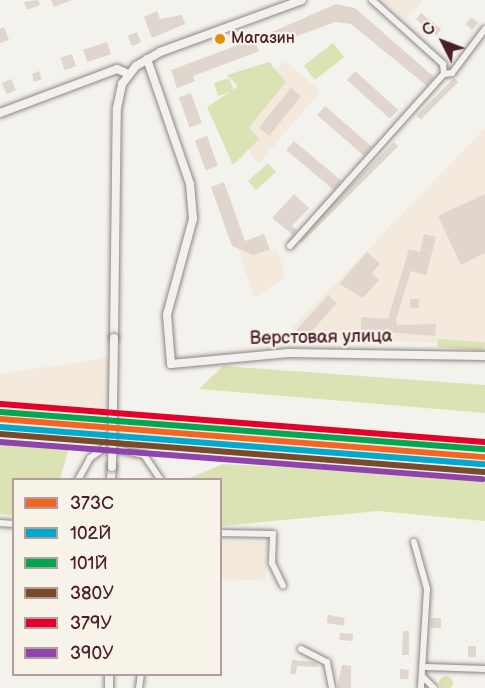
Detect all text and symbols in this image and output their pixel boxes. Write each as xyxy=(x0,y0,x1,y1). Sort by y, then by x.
north arrow xyxy=(413,12,473,72)
text: С xyxy=(418,19,440,40)
place label: Магазин xyxy=(231,29,295,49)
marker: Магазин xyxy=(214,33,226,45)
street label: Верстовая улица xyxy=(250,326,392,350)
legend xyxy=(12,478,222,676)
text: 373C xyxy=(70,493,114,514)
text: 102Й xyxy=(70,523,111,544)
text: 101Й xyxy=(70,553,108,574)
text: 380У xyxy=(70,583,114,604)
text: 379У xyxy=(70,613,112,634)
text: 390У xyxy=(70,643,114,664)

